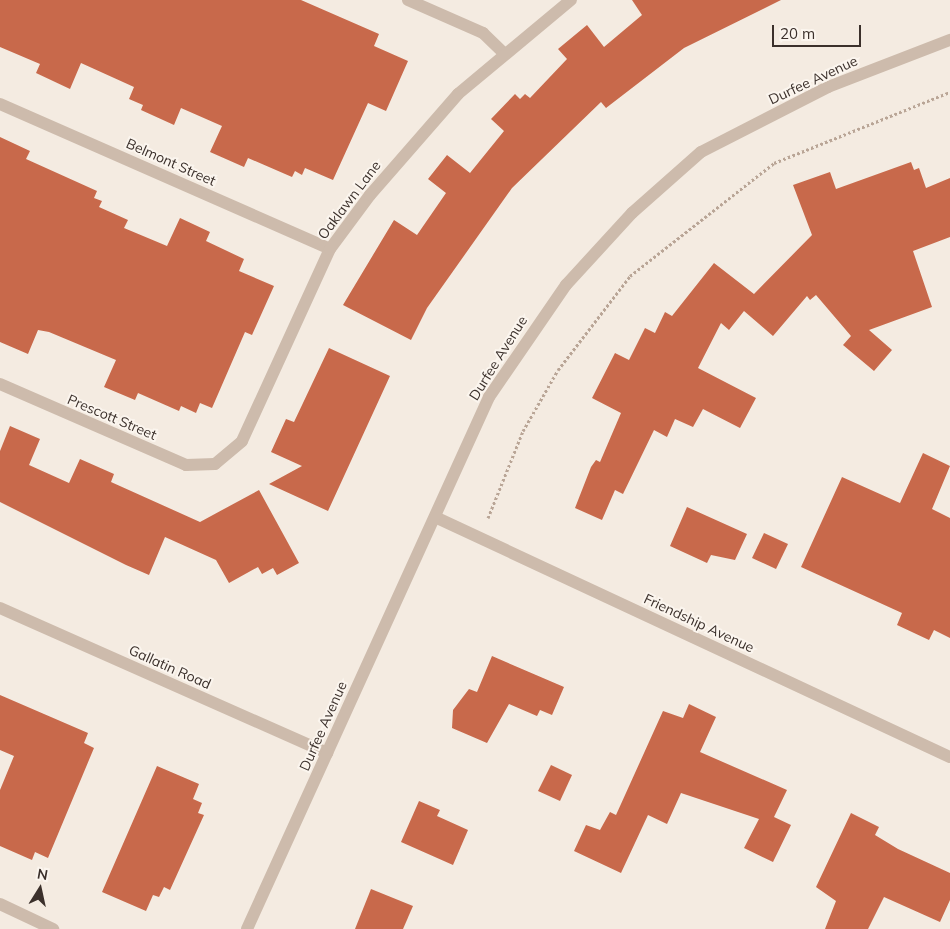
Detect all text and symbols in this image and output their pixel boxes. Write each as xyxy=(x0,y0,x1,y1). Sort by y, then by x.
scale bar xyxy=(775,15,864,47)
text: 20 m xyxy=(780,24,815,43)
street label: Durfee Avenue xyxy=(766,52,860,108)
street label: Belmont Street xyxy=(124,135,218,189)
street label: Oaklawn Lane xyxy=(314,157,384,243)
street label: Durfee Avenue xyxy=(465,313,531,403)
street label: Prescott Street xyxy=(65,391,159,443)
street label: Friendship Avenue xyxy=(641,590,757,656)
street label: Gallatin Road xyxy=(126,641,214,693)
street label: Durfee Avenue xyxy=(296,679,350,773)
north arrow xyxy=(15,864,65,914)
text: N xyxy=(36,864,49,884)

